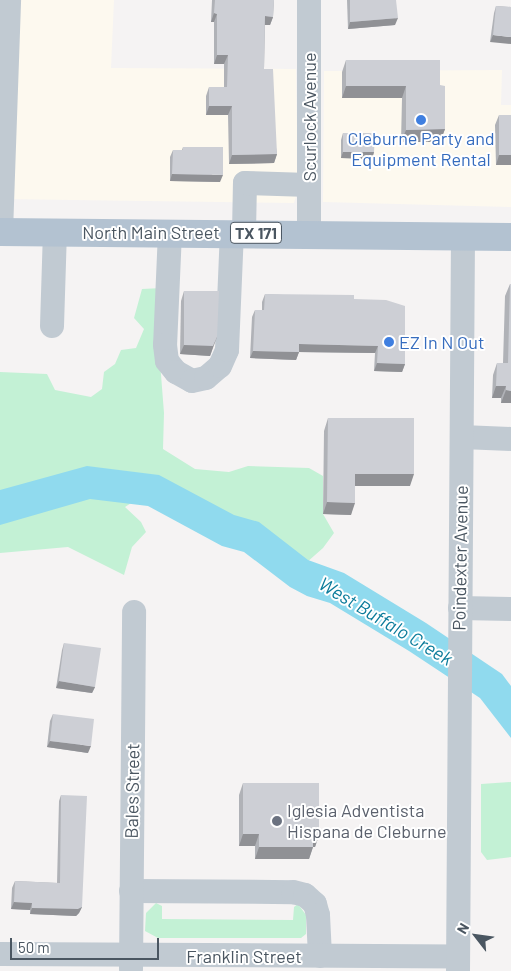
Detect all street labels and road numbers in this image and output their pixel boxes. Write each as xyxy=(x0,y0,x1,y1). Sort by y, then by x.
street label: Scurlock Avenue xyxy=(298,52,320,182)
road number: TX 171 xyxy=(230,220,282,247)
street label: North Main Street xyxy=(82,221,220,243)
street label: Poindexter Avenue xyxy=(448,485,472,631)
street label: Bales Street xyxy=(120,743,144,839)
street label: Franklin Street xyxy=(186,945,302,967)

